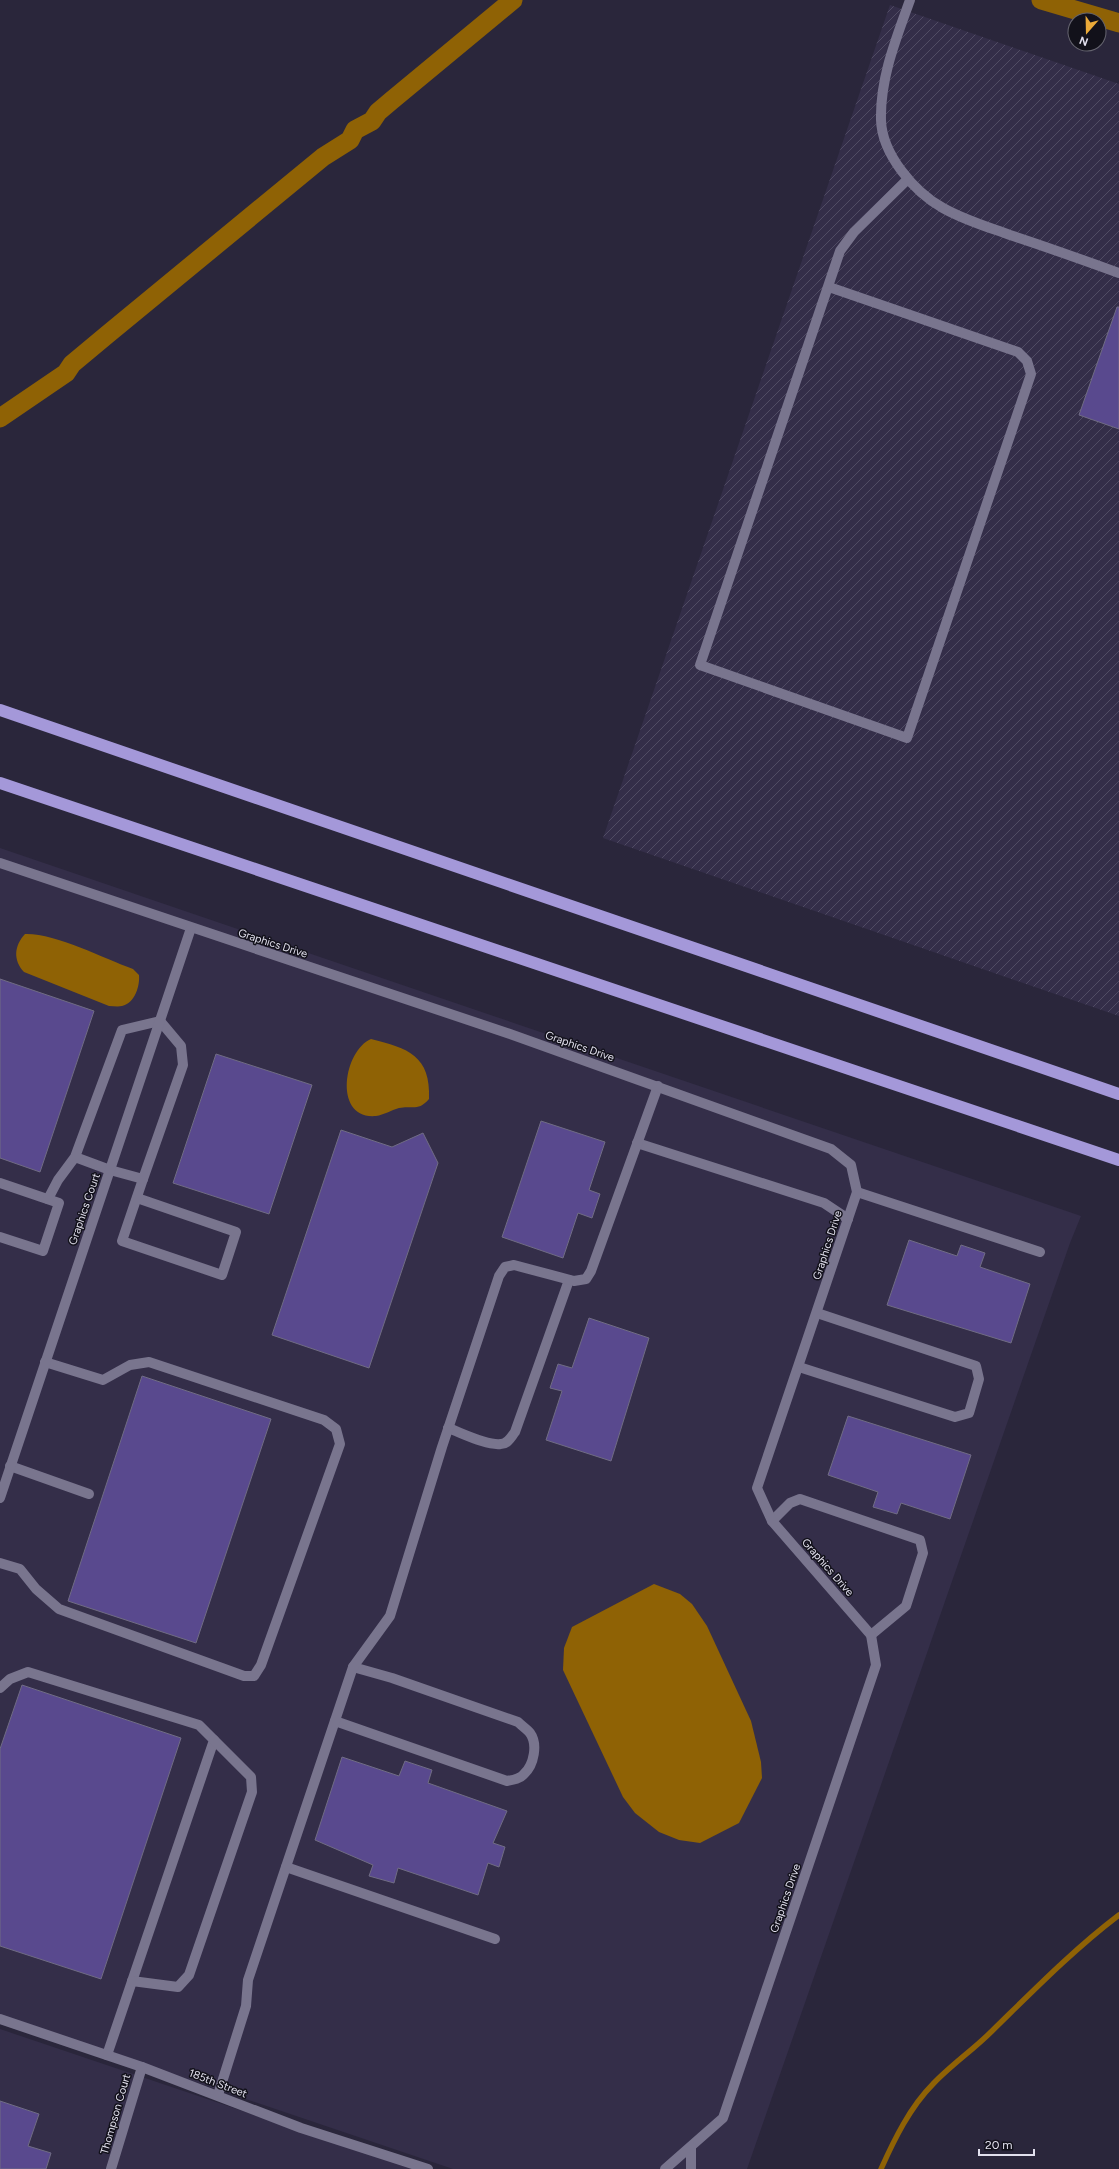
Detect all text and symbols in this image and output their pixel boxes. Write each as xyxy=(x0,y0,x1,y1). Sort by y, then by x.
north arrow xyxy=(1067,12,1107,52)
text: N xyxy=(1078,33,1090,48)
street label: Graphics Drive xyxy=(237,926,309,961)
street label: Graphics Drive xyxy=(544,1029,616,1064)
street label: Graphics Court xyxy=(66,1172,103,1247)
street label: Graphics Drive xyxy=(810,1209,845,1281)
street label: Graphics Drive xyxy=(799,1536,856,1599)
street label: Graphics Drive xyxy=(768,1862,803,1934)
street label: 185th Street xyxy=(187,2066,249,2101)
street label: Thompson Court xyxy=(98,2072,133,2156)
scale bar xyxy=(979,2131,1034,2157)
text: 20 m xyxy=(985,2138,1013,2152)

